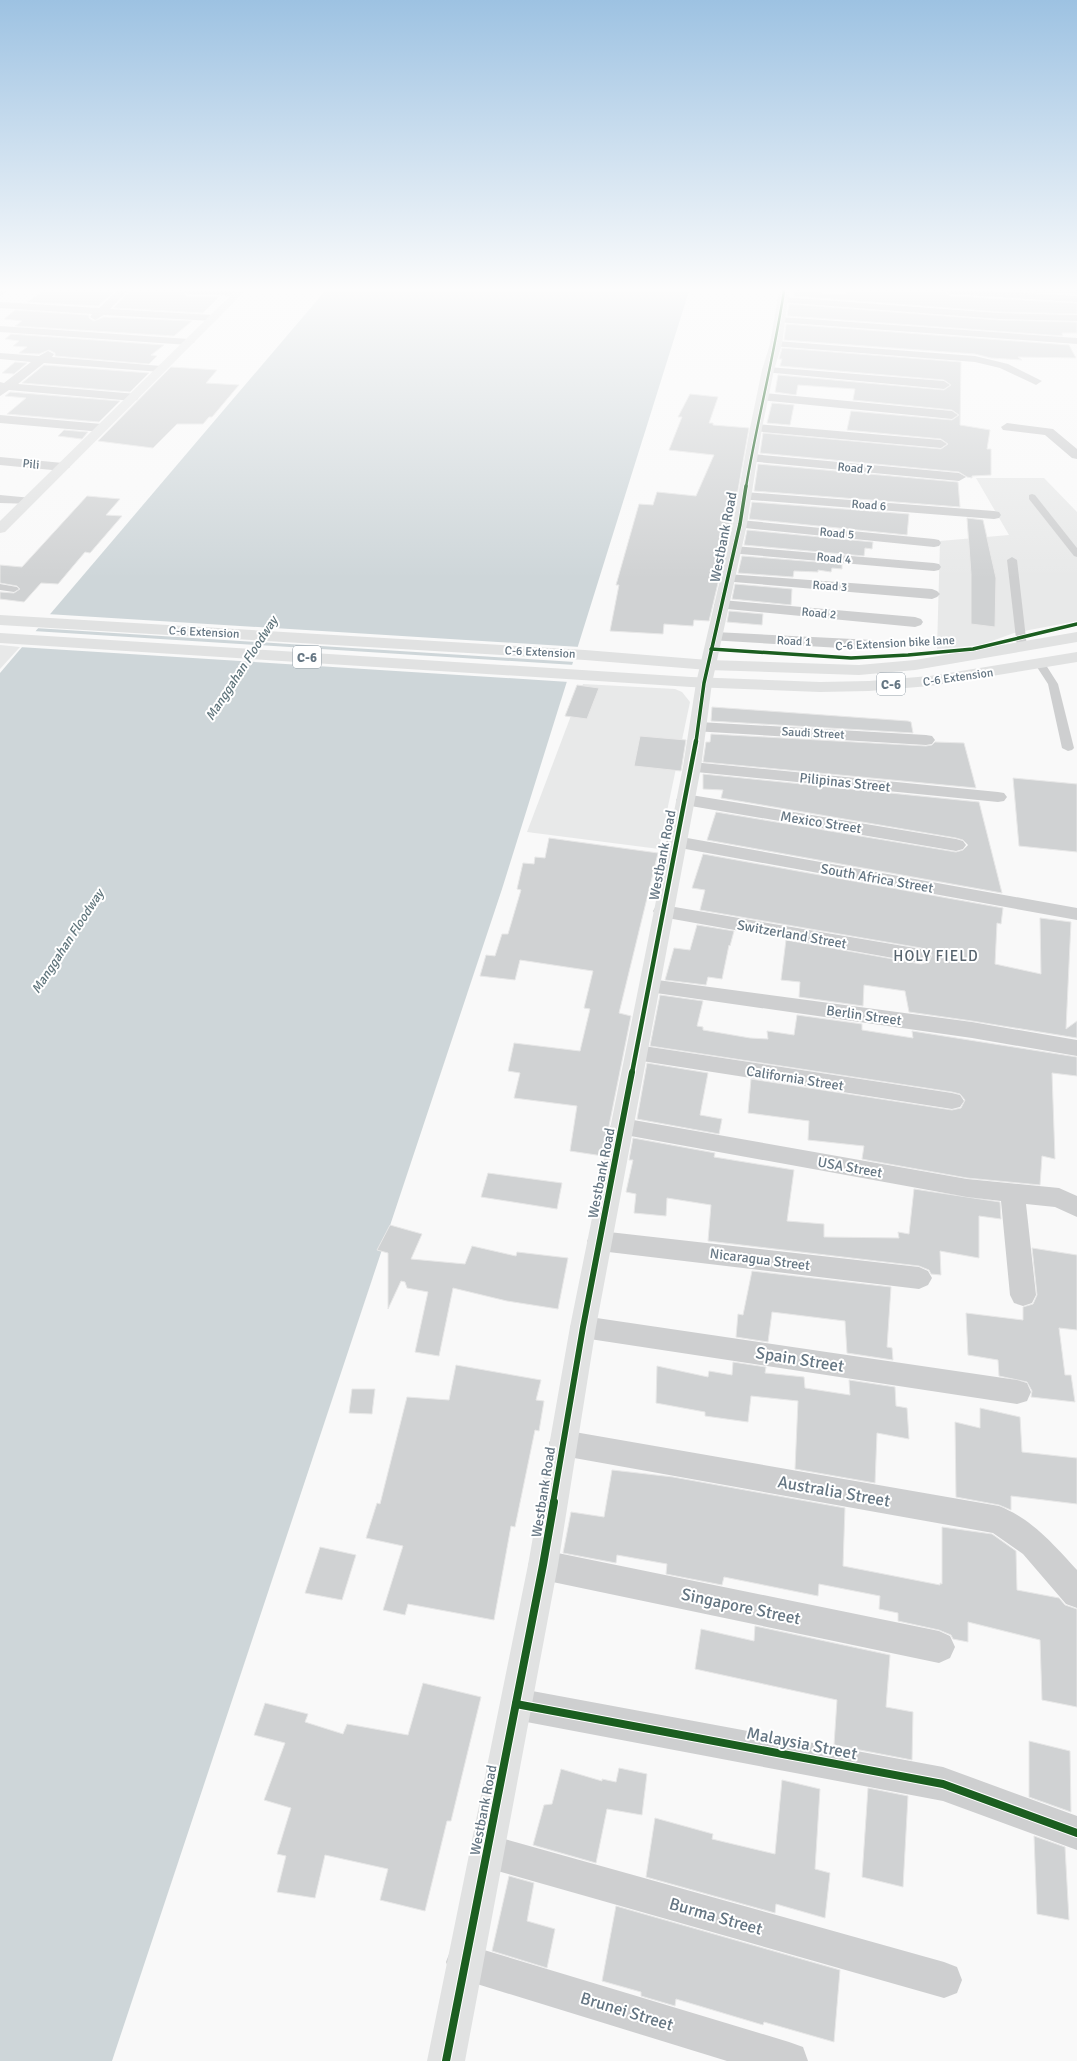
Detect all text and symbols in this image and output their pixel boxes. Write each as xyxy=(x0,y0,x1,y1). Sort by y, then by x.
street label: Pili xyxy=(22,456,40,473)
street label: Road 7 xyxy=(837,460,873,477)
street label: Westbank Road xyxy=(706,491,741,584)
street label: Road 6 xyxy=(851,497,887,514)
street label: Road 5 xyxy=(819,525,855,542)
street label: Road 4 xyxy=(816,550,852,568)
street label: Road 3 xyxy=(812,578,848,595)
street label: Road 2 xyxy=(801,605,837,622)
water label: Manggahan Floodway xyxy=(202,612,282,724)
street label: C-6 Extension xyxy=(168,623,240,642)
street label: Road 1 xyxy=(776,633,812,650)
street label: C-6 Extension bike lane xyxy=(835,633,955,654)
street label: C-6 Extension xyxy=(504,643,576,662)
road number: C-6 xyxy=(293,646,321,668)
street label: C-6 Extension xyxy=(922,665,994,690)
road number: C-6 xyxy=(877,673,905,695)
street label: Saudi Street xyxy=(781,724,845,743)
street label: Pilipinas Street xyxy=(799,769,891,796)
street label: Mexico Street xyxy=(779,808,863,837)
street label: Westbank Road xyxy=(645,809,680,902)
street label: South Africa Street xyxy=(819,860,935,897)
water label: Manggahan Floodway xyxy=(28,885,108,997)
street label: Switzerland Street xyxy=(736,917,848,952)
district label: HOLY FIELD xyxy=(893,947,979,965)
street label: Berlin Street xyxy=(825,1002,903,1029)
street label: California Street xyxy=(745,1062,845,1095)
street label: Westbank Road xyxy=(584,1127,619,1220)
street label: USA Street xyxy=(816,1153,884,1182)
street label: Nicaragua Street xyxy=(709,1245,811,1274)
street label: Spain Street xyxy=(754,1342,846,1377)
street label: Westbank Road xyxy=(528,1446,559,1539)
street label: Australia Street xyxy=(776,1471,892,1512)
street label: Singapore Street xyxy=(679,1584,802,1629)
street label: Malaysia Street xyxy=(745,1722,859,1765)
street label: Westbank Road xyxy=(466,1764,501,1857)
street label: Burma Street xyxy=(667,1893,765,1940)
street label: Brunei Street xyxy=(578,1987,676,2036)

